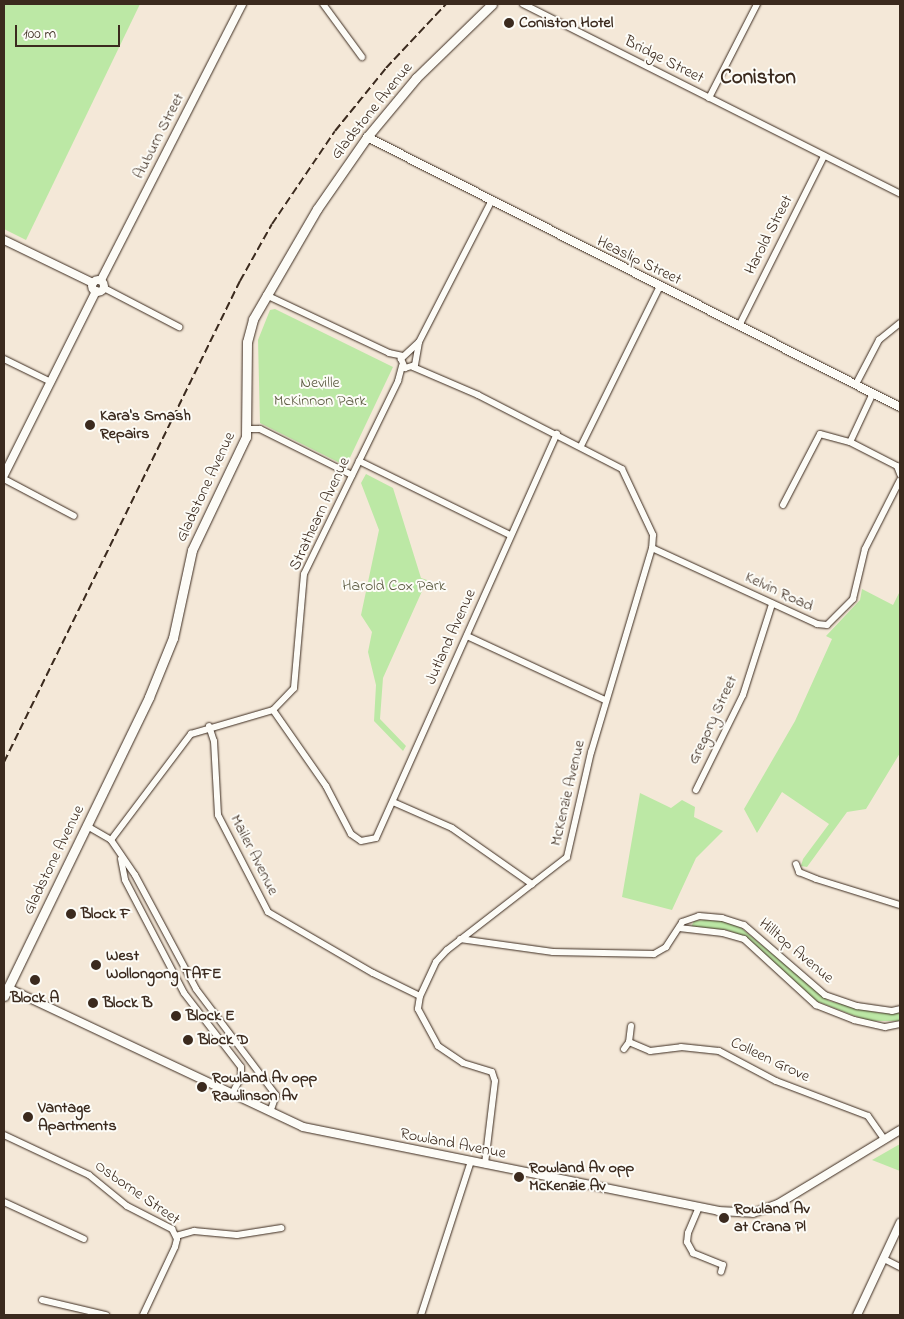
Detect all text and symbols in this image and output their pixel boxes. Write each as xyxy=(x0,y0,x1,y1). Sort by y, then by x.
place label: Coniston Hotel xyxy=(519,13,613,33)
scale bar xyxy=(18,15,122,47)
marker: Coniston Hotel xyxy=(503,17,515,29)
text: 100 m xyxy=(23,23,56,45)
street label: Bridge Street xyxy=(621,32,707,88)
street label: Gladstone Avenue xyxy=(327,59,417,163)
district label: Coniston xyxy=(720,65,796,91)
street label: Auburn Street xyxy=(129,90,189,182)
street label: Harold Street xyxy=(741,192,797,278)
street label: Heaslip Street xyxy=(594,232,684,290)
park label: Neville McKinnon Park xyxy=(274,373,366,411)
place label: Kara's Smash Repairs xyxy=(100,406,191,444)
marker: Kara's Smash Repairs xyxy=(84,419,96,431)
street label: Gladstone Avenue xyxy=(172,429,240,545)
street label: Strathearn Avenue xyxy=(285,454,355,574)
street label: Kelvin Road xyxy=(742,568,816,616)
park label: Harold Cox Park xyxy=(342,576,446,596)
street label: Jutland Avenue xyxy=(421,586,481,688)
street label: Gregory Street xyxy=(684,673,742,767)
street label: McKenzie Avenue xyxy=(546,738,590,848)
street label: Gladstone Avenue xyxy=(19,802,89,918)
street label: Mailer Avenue xyxy=(225,811,283,899)
place label: Block F xyxy=(81,904,130,924)
marker: Block F xyxy=(65,908,77,920)
street label: Hilltop Avenue xyxy=(755,914,837,988)
place label: West Wollongong TAFE xyxy=(106,946,222,984)
marker: West Wollongong TAFE xyxy=(90,959,102,971)
marker: Block A xyxy=(29,974,41,986)
place label: Block A xyxy=(11,988,59,1008)
place label: Block B xyxy=(103,993,153,1013)
marker: Block B xyxy=(87,997,99,1009)
place label: Block E xyxy=(186,1006,235,1026)
marker: Block E xyxy=(170,1010,182,1022)
place label: Block D xyxy=(198,1030,249,1050)
street label: Colleen Grove xyxy=(727,1033,813,1087)
marker: Block D xyxy=(182,1034,194,1046)
place label: Rowland Av opp Rawlinson Av xyxy=(212,1068,317,1106)
marker: Rowland Av opp Rawlinson Av xyxy=(196,1081,208,1093)
place label: Vantage Apartments xyxy=(38,1098,117,1136)
marker: Vantage Apartments xyxy=(22,1111,34,1123)
street label: Rowland Avenue xyxy=(398,1124,508,1164)
street label: Osborne Street xyxy=(91,1157,183,1229)
place label: Rowland Av opp McKenzie Av xyxy=(529,1158,634,1196)
marker: Rowland Av opp McKenzie Av xyxy=(513,1171,525,1183)
place label: Rowland Av at Crana Pl xyxy=(734,1199,810,1237)
marker: Rowland Av at Crana Pl xyxy=(718,1212,730,1224)

